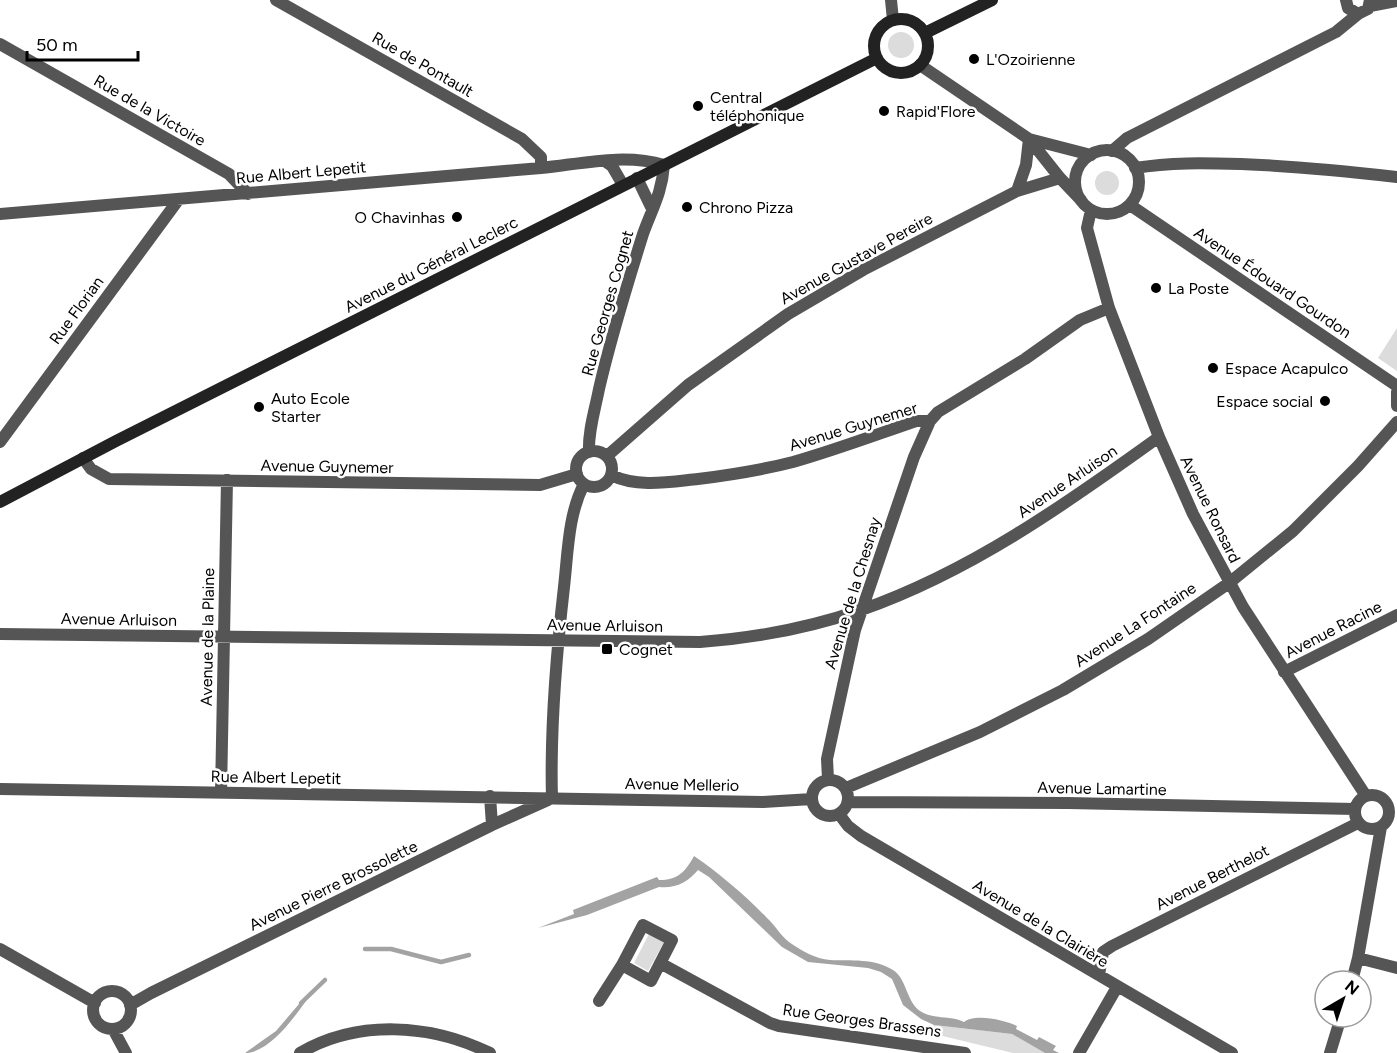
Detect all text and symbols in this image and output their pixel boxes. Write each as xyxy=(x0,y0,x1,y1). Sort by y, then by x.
scale bar xyxy=(27,24,138,62)
street label: Rue de Pontault xyxy=(369,28,477,101)
text: 50 m xyxy=(36,34,78,56)
place label: L'Ozoirienne xyxy=(986,50,1075,69)
marker: L'Ozoirienne xyxy=(967,52,981,66)
street label: Rue de la Victoire xyxy=(90,71,209,150)
place label: Central téléphonique xyxy=(710,88,805,125)
marker: Central téléphonique xyxy=(691,99,705,113)
place label: Rapid'Flore xyxy=(896,102,976,121)
marker: Rapid'Flore xyxy=(877,104,891,118)
street label: Rue Albert Lepetit xyxy=(235,157,367,188)
place label: Chrono Pizza xyxy=(699,198,793,217)
marker: Chrono Pizza xyxy=(680,200,694,214)
place label: O Chavinhas xyxy=(355,208,445,227)
street label: Avenue Gustave Pereire xyxy=(777,208,936,308)
marker: O Chavinhas xyxy=(450,210,464,224)
street label: Avenue du Général Leclerc xyxy=(341,212,521,316)
street label: Avenue Édouard Gourdon xyxy=(1191,223,1355,342)
street label: Rue Georges Cognet xyxy=(578,228,637,378)
street label: Rue Florian xyxy=(45,273,107,348)
place label: La Poste xyxy=(1168,279,1229,298)
marker: La Poste xyxy=(1149,281,1163,295)
place label: Espace Acapulco xyxy=(1225,359,1348,378)
marker: Espace Acapulco xyxy=(1206,361,1220,375)
place label: Auto Ecole Starter xyxy=(271,389,350,426)
place label: Espace social xyxy=(1216,392,1313,411)
marker: Espace social xyxy=(1318,394,1332,408)
street label: Avenue Guynemer xyxy=(787,398,920,455)
marker: Auto Ecole Starter xyxy=(252,400,266,414)
street label: Avenue Arluison xyxy=(1014,441,1121,522)
street label: Avenue Ronsard xyxy=(1176,453,1245,566)
street label: Avenue Guynemer xyxy=(260,456,394,477)
street label: Avenue de la Chesnay xyxy=(820,514,885,671)
street label: Avenue de la Plaine xyxy=(197,568,218,706)
street label: Avenue La Fontaine xyxy=(1071,578,1200,671)
street label: Avenue Racine xyxy=(1282,597,1385,662)
street label: Avenue Arluison xyxy=(61,609,177,630)
street label: Avenue Arluison xyxy=(547,615,663,636)
place label: Cognet xyxy=(619,640,673,659)
marker: Cognet xyxy=(600,642,614,656)
street label: Rue Albert Lepetit xyxy=(211,767,341,788)
street label: Avenue Mellerio xyxy=(625,774,739,795)
street label: Avenue Lamartine xyxy=(1037,778,1167,799)
street label: Avenue Pierre Brossolette xyxy=(246,836,421,935)
street label: Avenue Berthelot xyxy=(1152,841,1272,914)
street label: Avenue de la Clairière xyxy=(970,875,1112,972)
north arrow xyxy=(1313,969,1373,1029)
text: N xyxy=(1341,976,1363,999)
street label: Rue Georges Brassens xyxy=(781,1000,943,1041)

